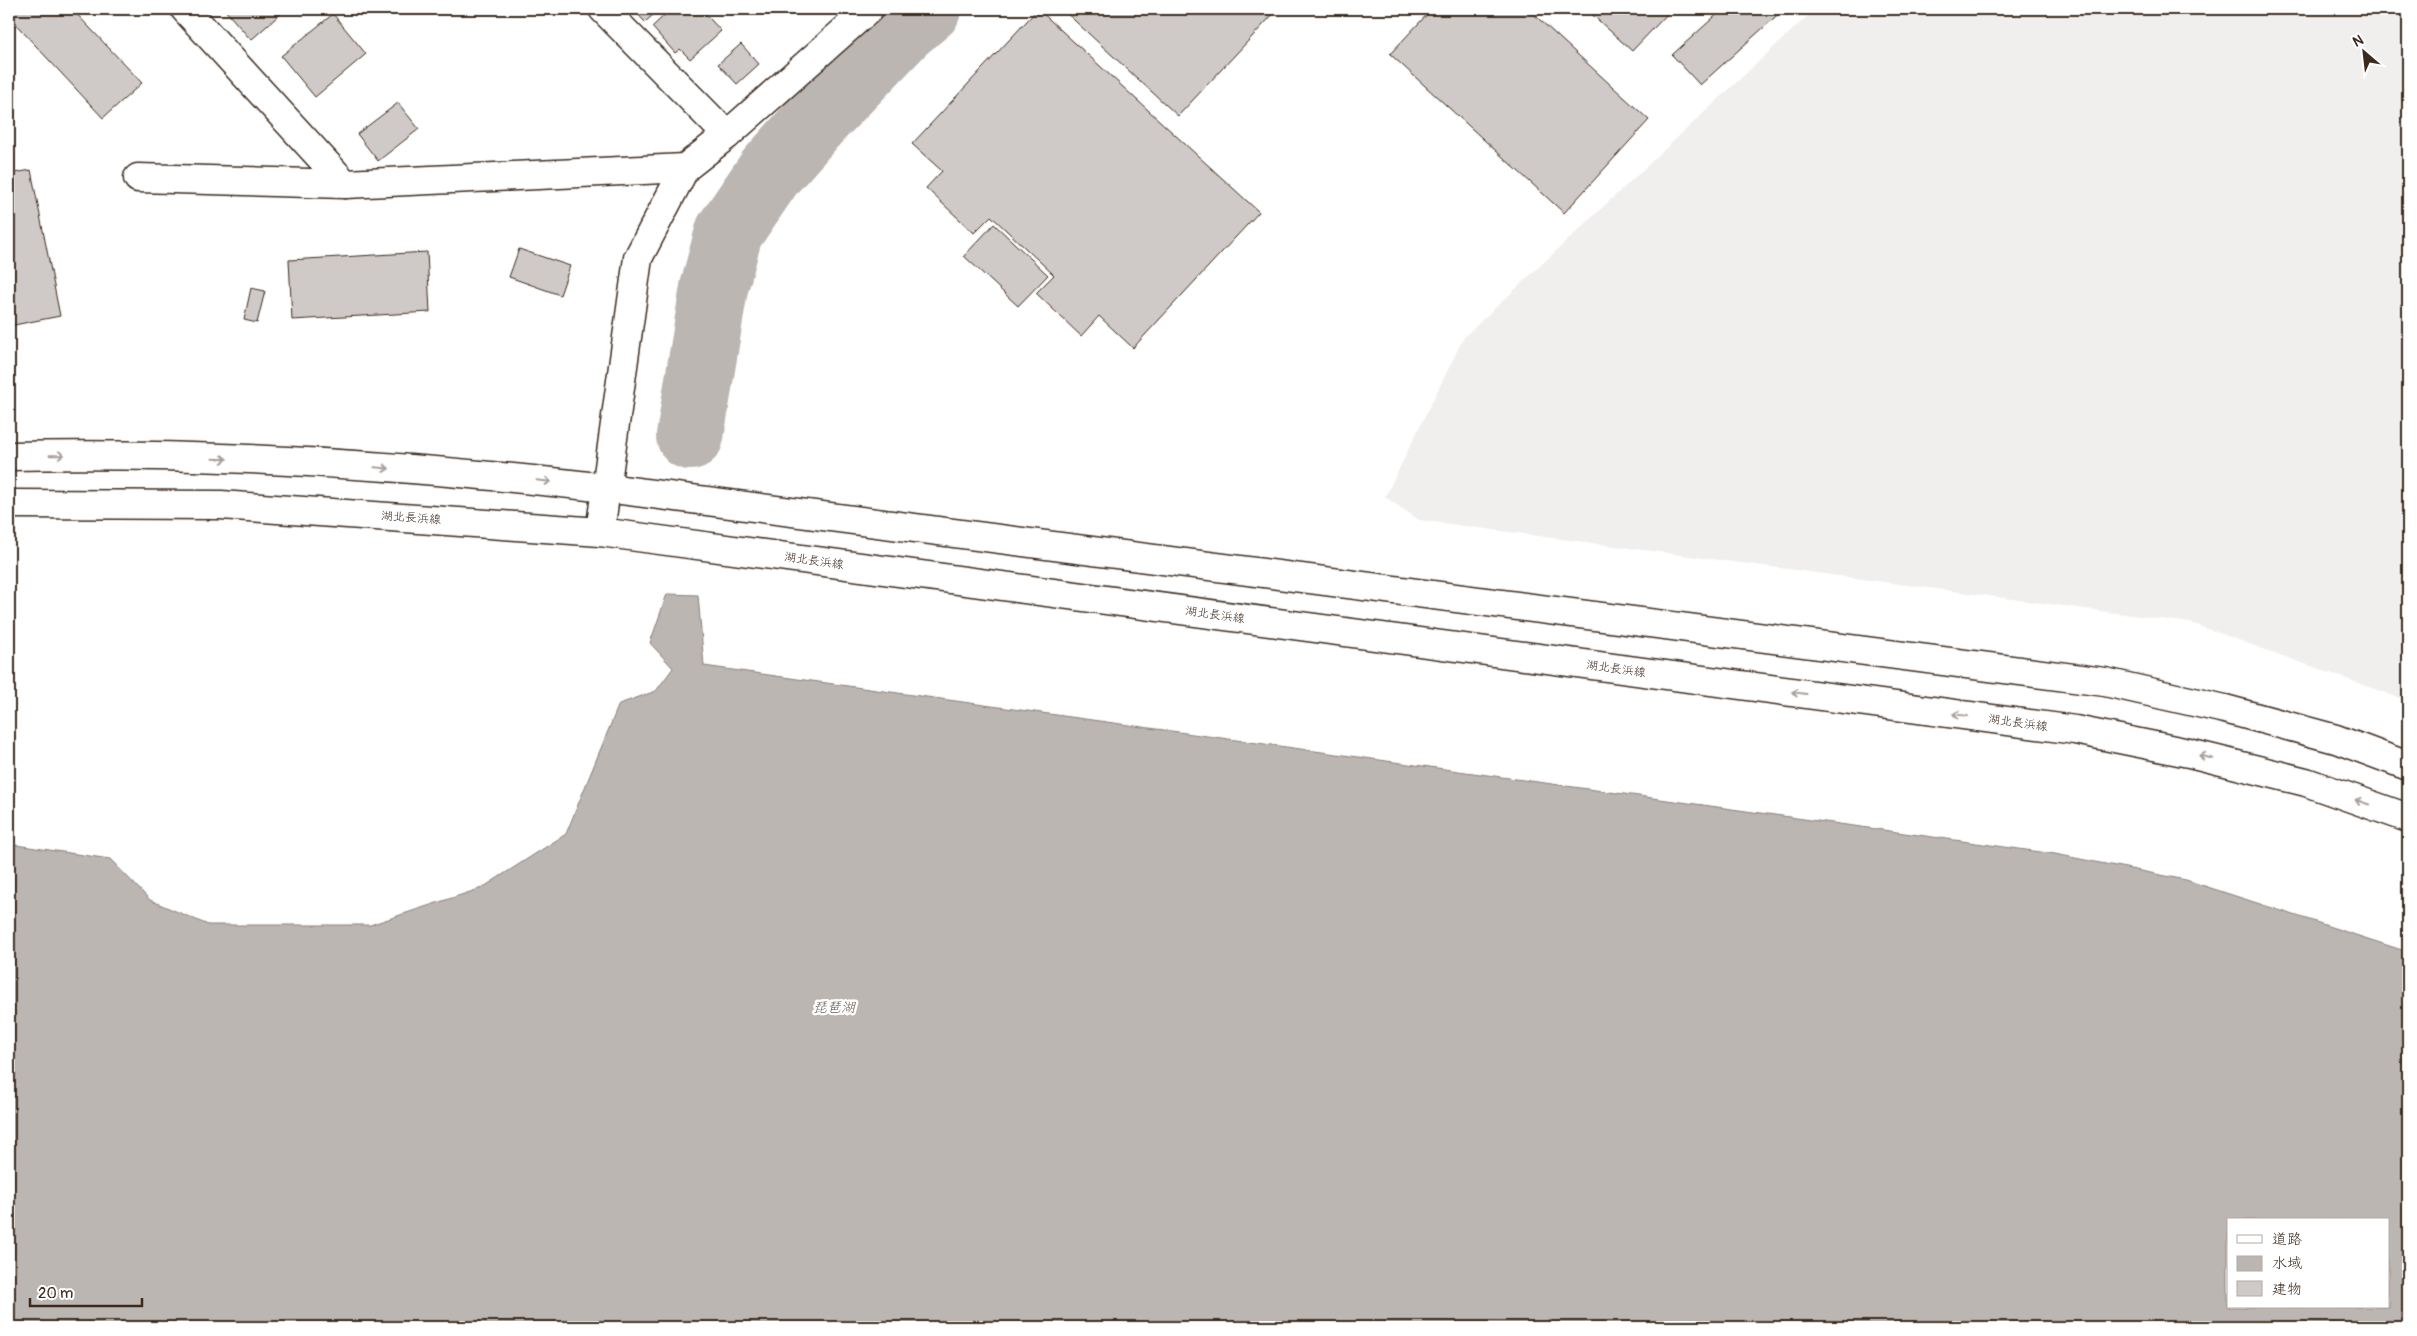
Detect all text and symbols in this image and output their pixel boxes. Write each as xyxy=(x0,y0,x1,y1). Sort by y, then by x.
north arrow xyxy=(2340,28,2390,78)
text: N xyxy=(2350,31,2366,51)
one-way arrow xyxy=(49,450,65,459)
one-way arrow xyxy=(212,454,228,463)
one-way arrow xyxy=(374,463,390,472)
one-way arrow xyxy=(536,476,552,486)
street label: 湖北長浜線 xyxy=(381,508,441,528)
street label: 湖北長浜線 xyxy=(783,549,845,573)
street label: 湖北長浜線 xyxy=(1184,603,1246,627)
street label: 湖北長浜線 xyxy=(1585,657,1647,681)
one-way arrow xyxy=(1791,688,1807,698)
one-way arrow xyxy=(1952,710,1968,720)
street label: 湖北長浜線 xyxy=(1987,711,2049,735)
one-way arrow xyxy=(2199,752,2215,761)
one-way arrow xyxy=(2354,796,2370,806)
water label: 琵琶湖 xyxy=(813,999,856,1016)
legend xyxy=(2227,1218,2390,1308)
text: 道路 xyxy=(2272,1230,2302,1249)
text: 水域 xyxy=(2272,1254,2302,1273)
scale bar xyxy=(30,1276,142,1308)
text: 建物 xyxy=(2272,1280,2302,1299)
text: 20 m xyxy=(38,1284,73,1303)

